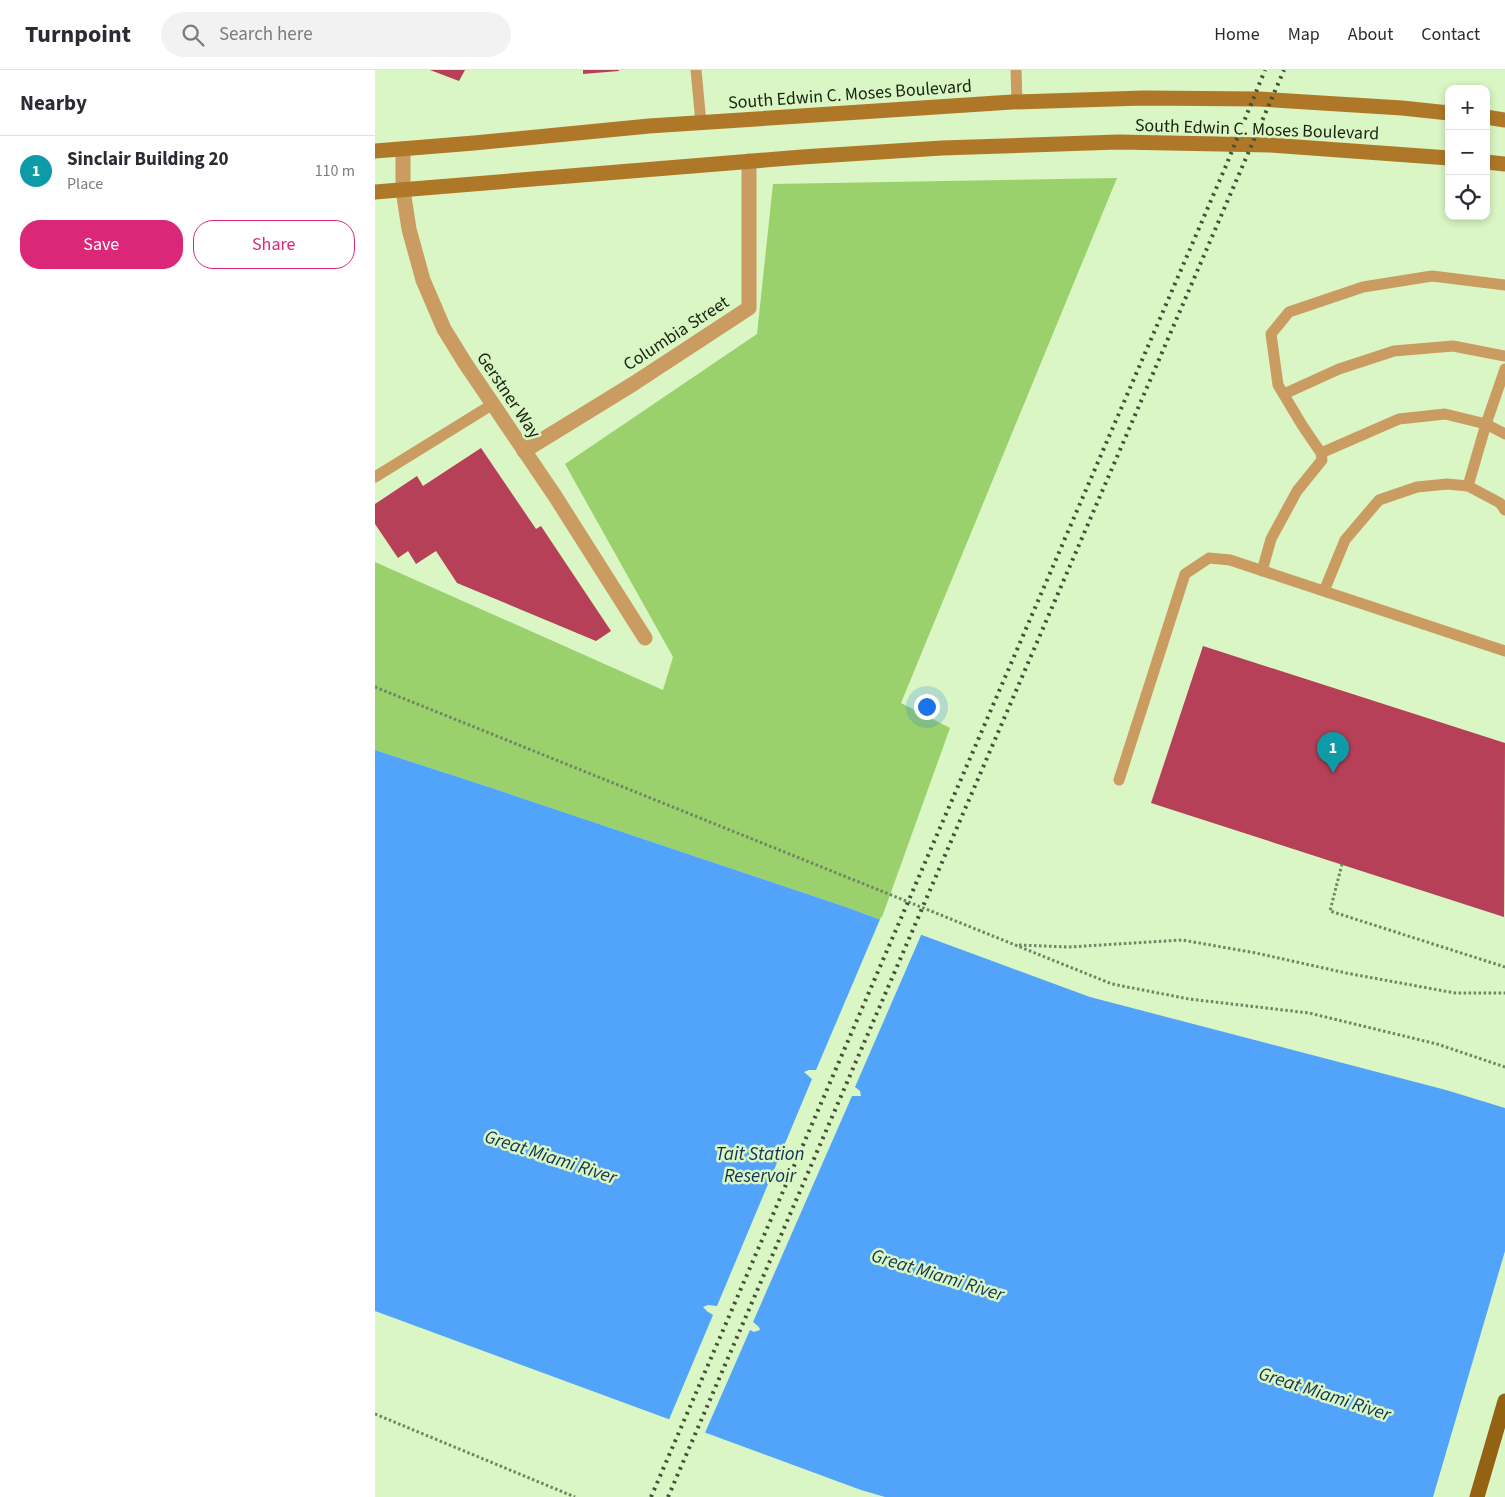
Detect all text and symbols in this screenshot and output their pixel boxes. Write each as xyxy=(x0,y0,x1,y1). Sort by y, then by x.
search box xyxy=(161,12,511,57)
text: Turnpoint xyxy=(25,17,131,52)
icon: search xyxy=(179,21,207,49)
text: Search here xyxy=(219,21,313,48)
text: Home xyxy=(1214,22,1260,47)
text: Map xyxy=(1288,22,1320,47)
text: About xyxy=(1348,22,1393,47)
text: Contact xyxy=(1421,22,1480,47)
street label: South Edwin C. Moses Boulevard xyxy=(727,74,973,115)
map controls xyxy=(1445,85,1490,220)
button: + xyxy=(1445,85,1490,130)
text: Nearby xyxy=(20,88,87,118)
street label: South Edwin C. Moses Boulevard xyxy=(1134,113,1380,146)
button: − xyxy=(1445,130,1490,175)
text: Sinclair Building 20 xyxy=(67,146,229,173)
text: 1 xyxy=(32,160,40,182)
text: 110 m xyxy=(315,160,355,182)
text: Place xyxy=(67,173,103,195)
button: locate xyxy=(1445,175,1490,220)
button: Save xyxy=(20,220,183,269)
button: Share xyxy=(193,220,355,269)
street label: Columbia Street xyxy=(619,290,734,377)
street label: Gerstner Way xyxy=(470,347,547,444)
your location xyxy=(914,694,940,720)
pin: 1 xyxy=(1317,732,1349,773)
water label: Great Miami River xyxy=(481,1123,621,1192)
water label: Tait Station Reservoir xyxy=(715,1141,805,1190)
water label: Great Miami River xyxy=(868,1242,1009,1309)
water label: Great Miami River xyxy=(1255,1360,1395,1429)

